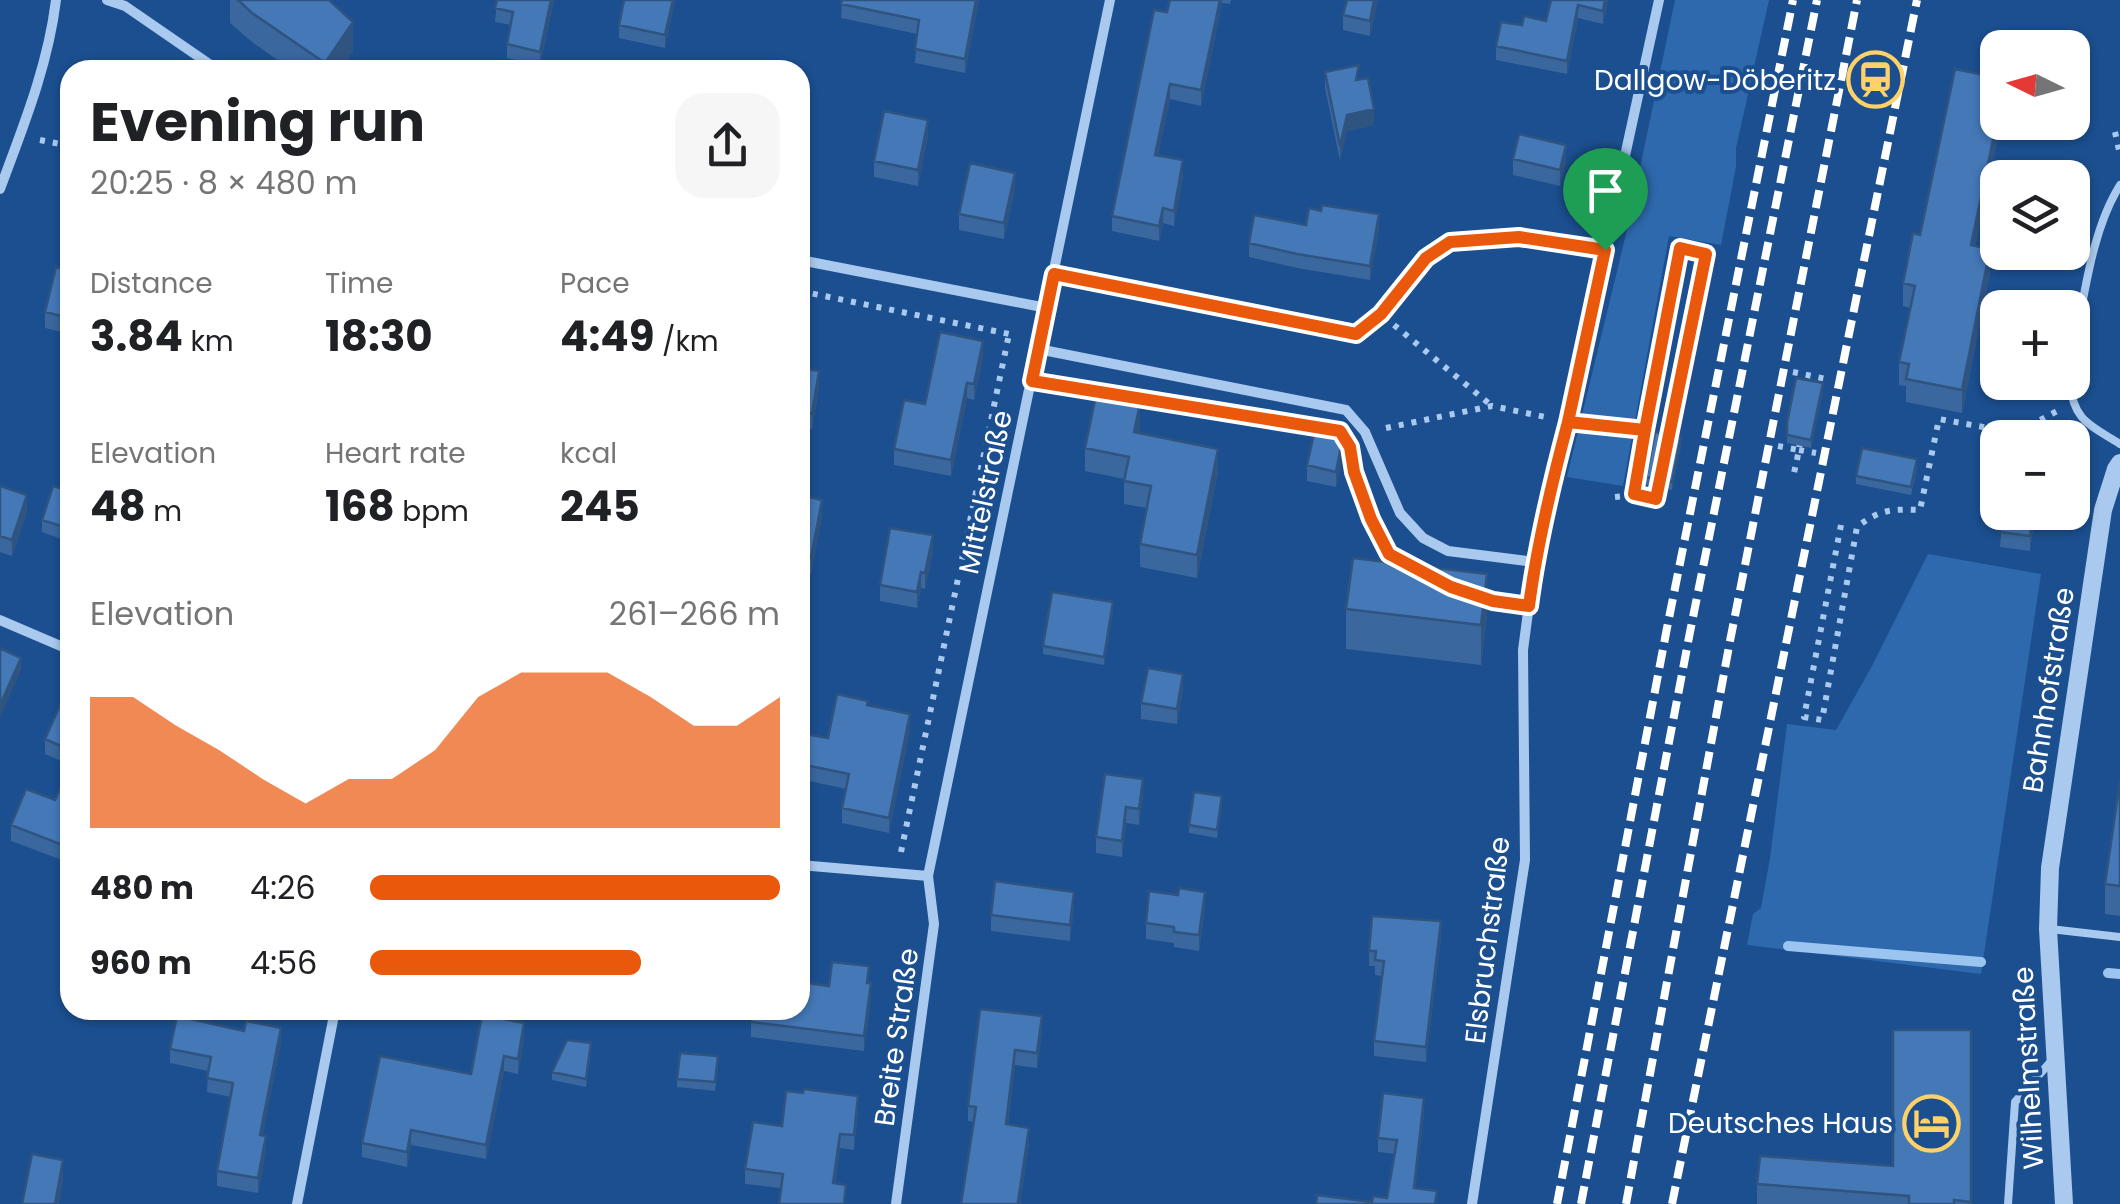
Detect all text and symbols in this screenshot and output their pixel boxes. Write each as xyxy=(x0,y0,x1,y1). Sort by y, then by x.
north arrow xyxy=(1980,30,2090,140)
map controls xyxy=(1980,30,2090,530)
station icon: Dallgow-Döberitz xyxy=(1845,50,1905,110)
place label: Dallgow-Döberitz xyxy=(1594,61,1836,100)
text: Evening run xyxy=(90,83,425,160)
button: share xyxy=(675,93,780,198)
pin xyxy=(1563,148,1648,251)
text: 20:25 · 8 × 480 m xyxy=(90,160,357,205)
button: layers xyxy=(1980,160,2090,270)
icon: arrive xyxy=(1578,163,1633,218)
text: Distance xyxy=(90,264,213,303)
text: Time xyxy=(325,264,393,303)
text: Pace xyxy=(560,264,630,303)
button: + xyxy=(1980,290,2090,400)
text: 3.84 xyxy=(90,307,183,366)
text: 18:30 xyxy=(325,307,433,366)
text: 4:49 xyxy=(560,307,655,366)
text: km xyxy=(183,322,234,361)
text: /km xyxy=(655,322,719,361)
street label: Mittelstraße xyxy=(949,407,1022,577)
button: − xyxy=(1980,420,2090,530)
text: Elevation xyxy=(90,434,216,473)
text: Heart rate xyxy=(325,434,466,473)
text: kcal xyxy=(560,434,617,473)
text: 48 xyxy=(90,477,146,536)
text: 168 xyxy=(325,477,395,536)
text: 245 xyxy=(560,477,640,536)
text: m xyxy=(146,492,182,531)
text: bpm xyxy=(395,492,469,531)
street label: Bahnhofstraße xyxy=(2013,585,2084,796)
text: Elevation xyxy=(90,591,234,636)
text: 261–266 m xyxy=(609,591,780,636)
street label: Elsbruchstraße xyxy=(1455,834,1520,1046)
text: 480 m xyxy=(90,865,194,910)
text: 4:26 xyxy=(250,865,316,910)
text: 960 m xyxy=(90,940,192,985)
text: 4:56 xyxy=(250,940,317,985)
street label: Breite Straße xyxy=(865,946,928,1129)
street label: Wilhelmstraße xyxy=(2004,966,2053,1170)
hotel icon: Deutsches Haus xyxy=(1902,1093,1962,1153)
place label: Deutsches Haus xyxy=(1668,1104,1893,1143)

